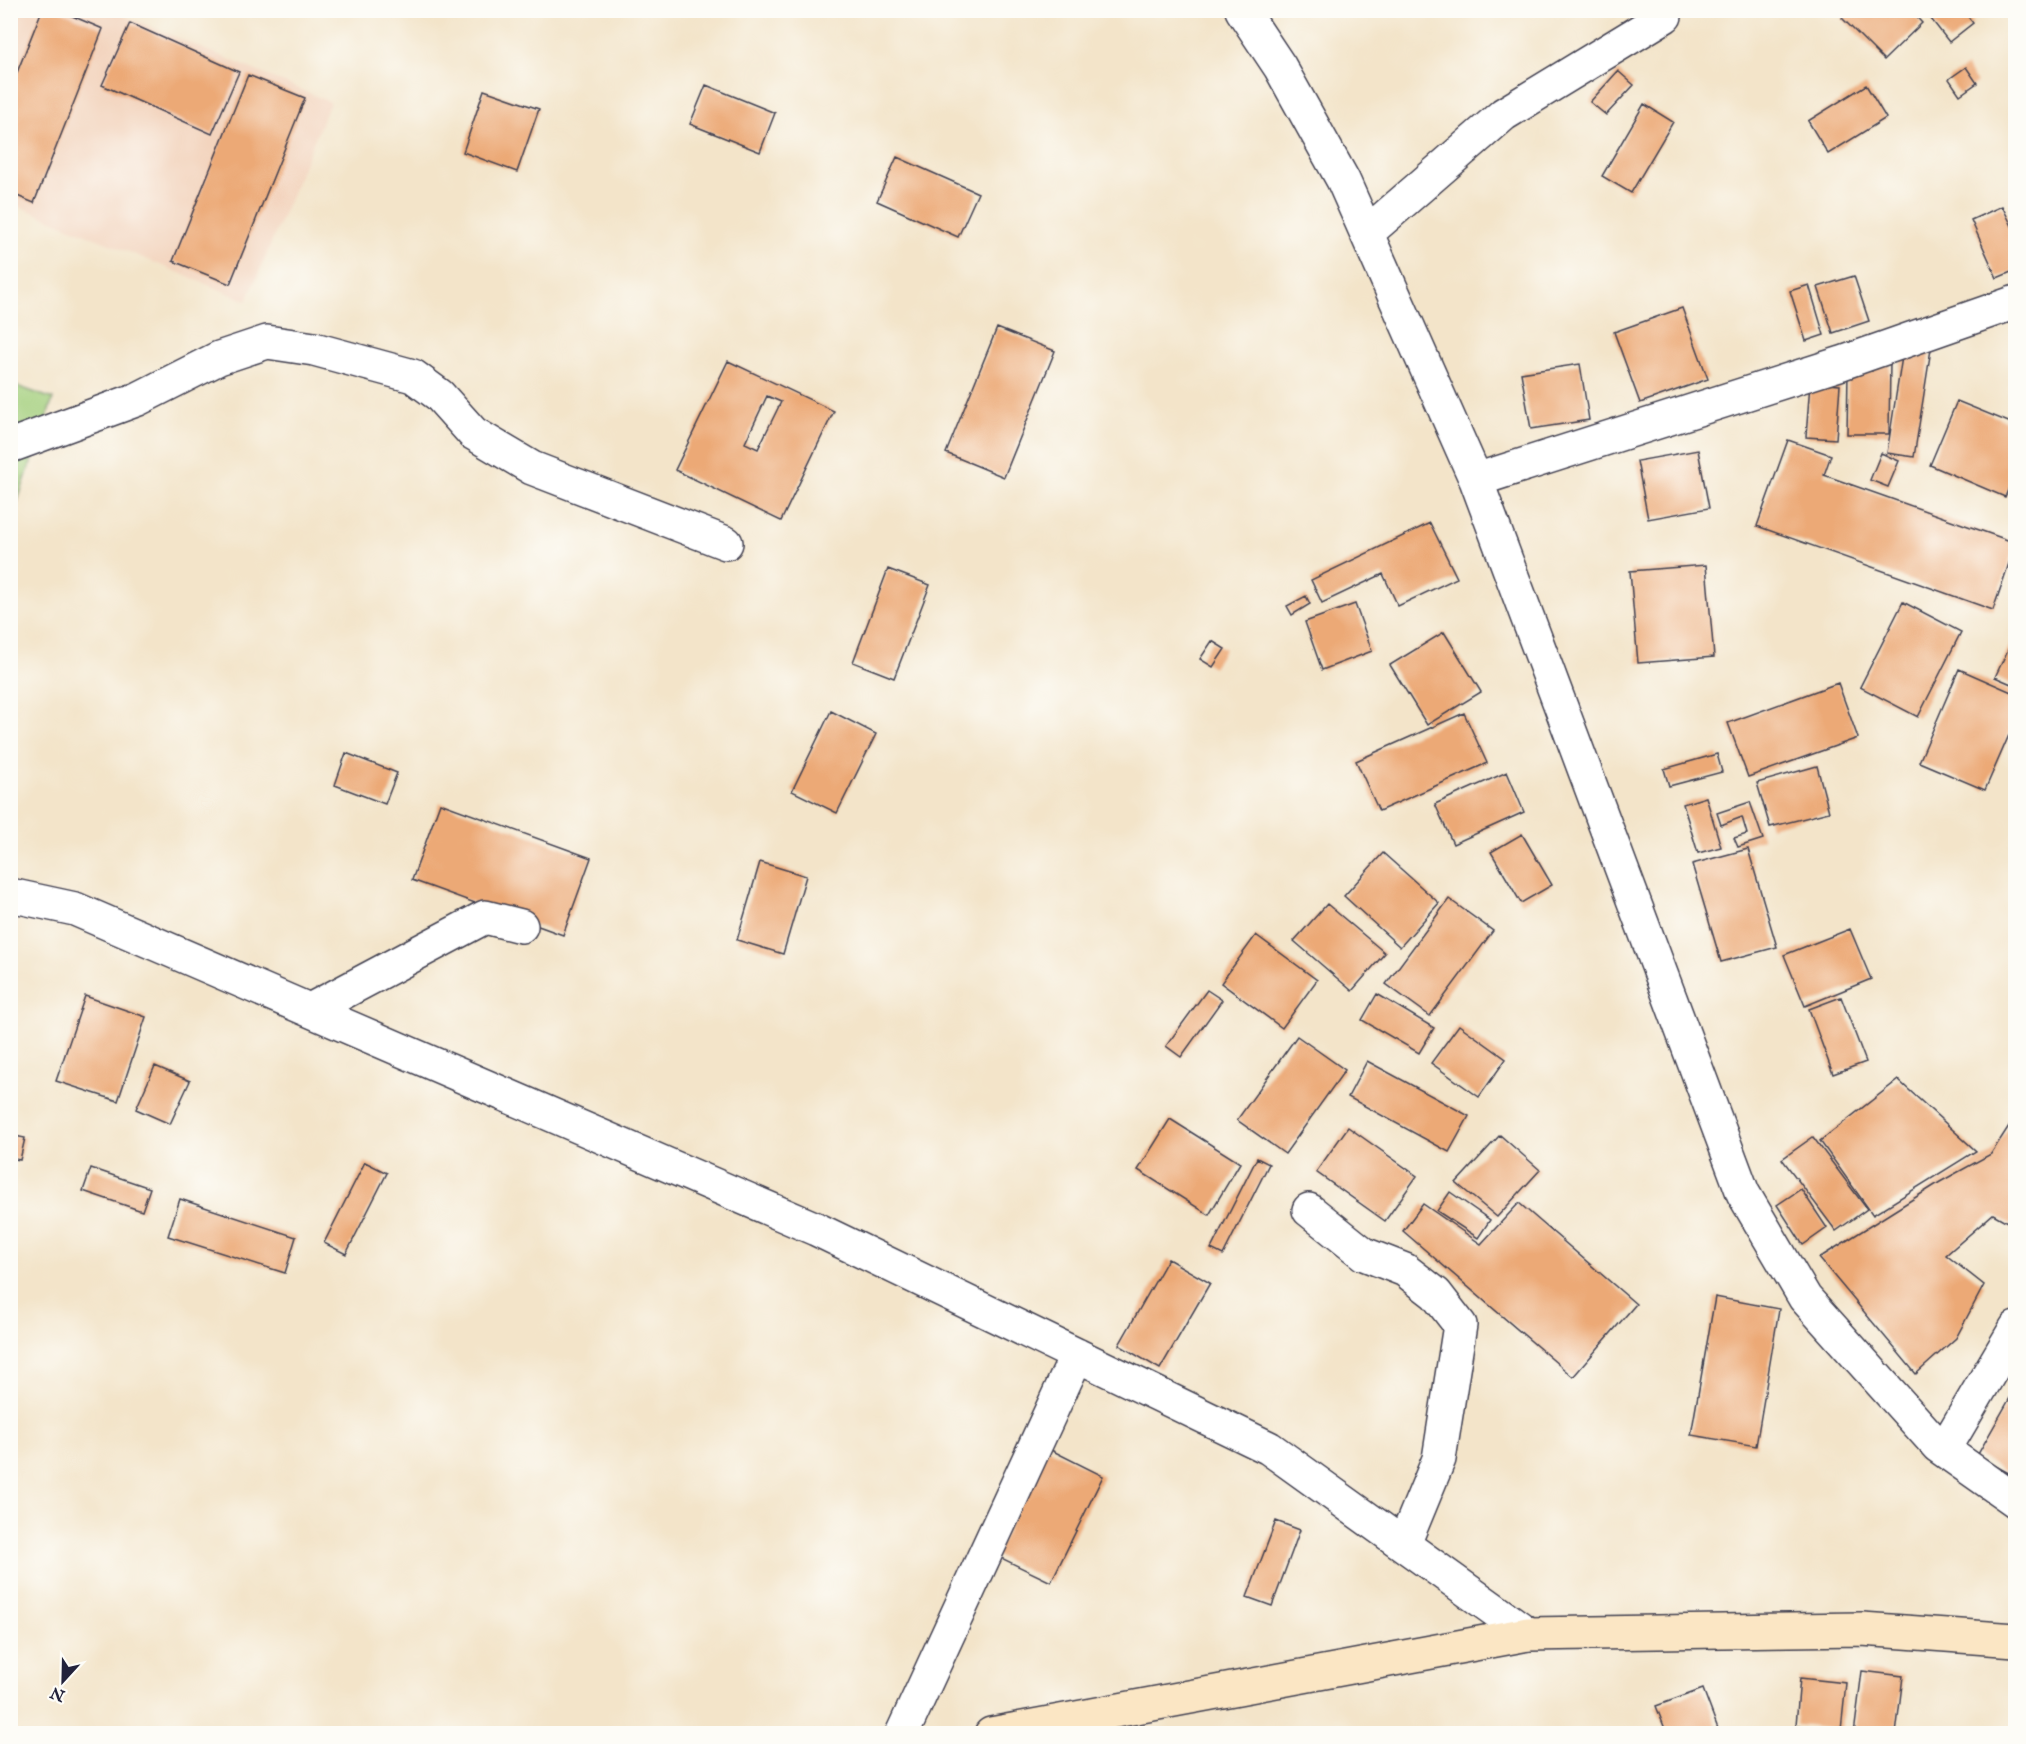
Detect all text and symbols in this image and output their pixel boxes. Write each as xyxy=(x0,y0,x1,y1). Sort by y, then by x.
north arrow xyxy=(33,1651,93,1711)
text: N xyxy=(48,1681,69,1705)

